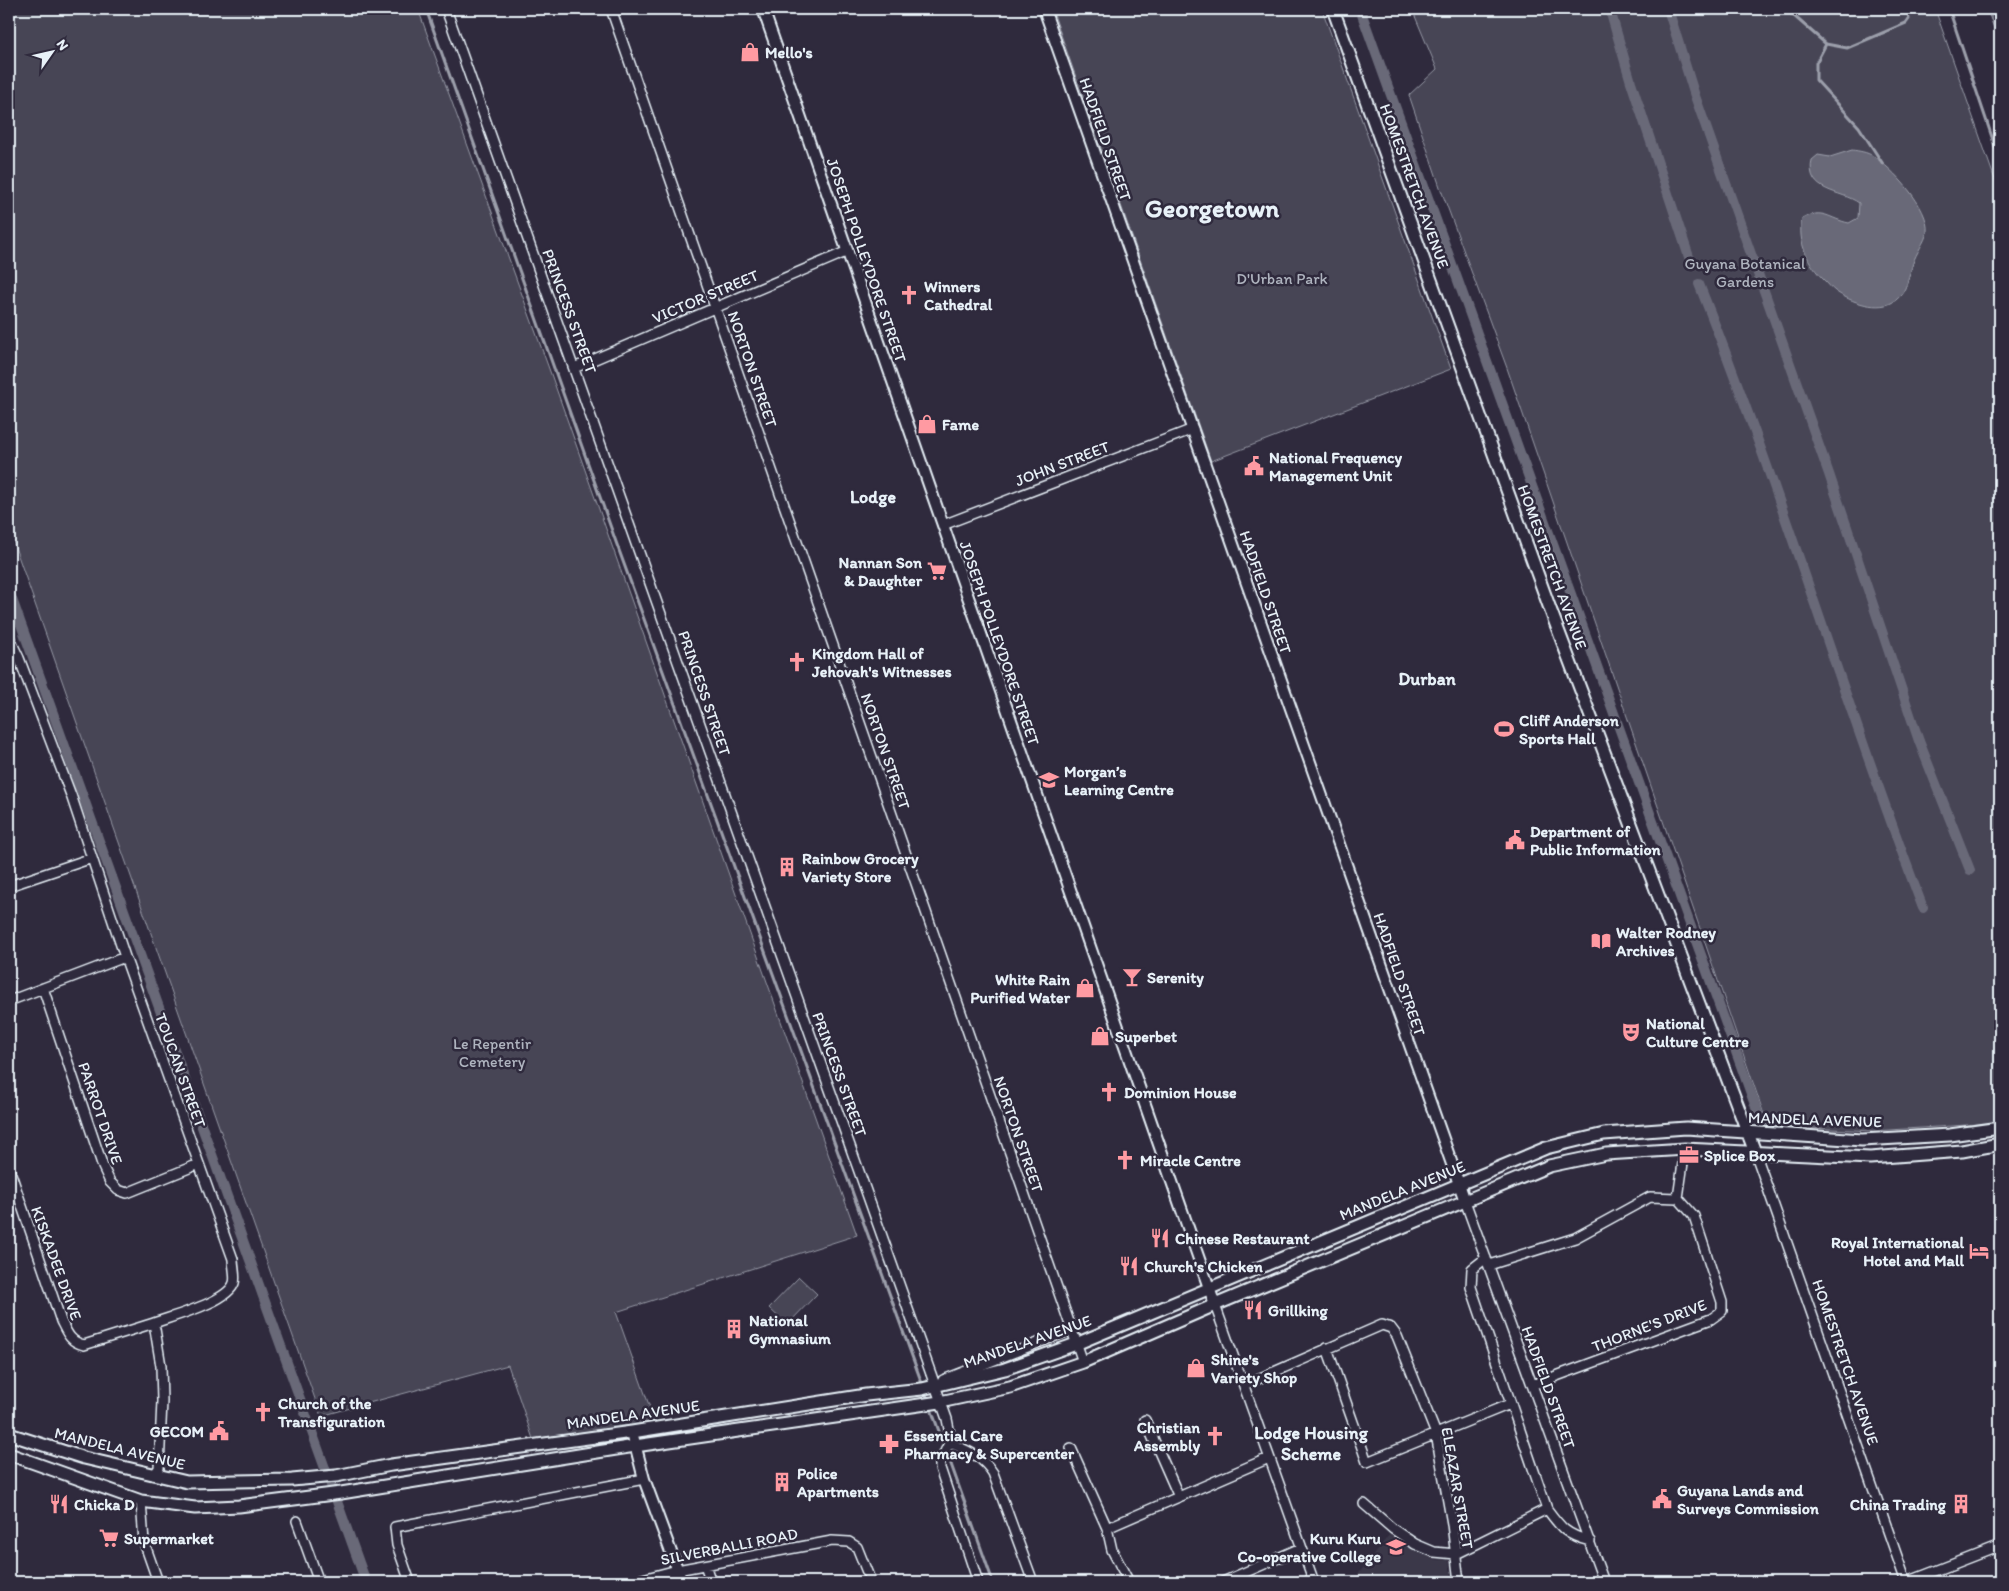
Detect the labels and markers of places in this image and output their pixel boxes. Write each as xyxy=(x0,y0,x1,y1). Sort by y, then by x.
shop icon: Mello's xyxy=(739,41,761,63)
place label: Mello's xyxy=(765,43,813,62)
place label: Winners Cathedral xyxy=(924,277,993,314)
church icon: Winners Cathedral xyxy=(898,284,920,306)
shop icon: Fame xyxy=(916,413,938,435)
place label: Fame xyxy=(942,415,979,434)
place label: National Frequency Management Unit xyxy=(1269,448,1403,486)
public building icon: National Frequency Management Unit xyxy=(1243,455,1265,477)
place label: Nannan Son & Daughter xyxy=(839,553,923,591)
supermarket icon: Nannan Son & Daughter xyxy=(926,560,948,582)
place label: Kingdom Hall of Jehovah's Witnesses xyxy=(811,644,952,681)
church icon: Kingdom Hall of Jehovah's Witnesses xyxy=(786,651,808,673)
place label: Cliff Anderson Sports Hall xyxy=(1519,711,1620,749)
sports icon: Cliff Anderson Sports Hall xyxy=(1493,718,1515,740)
place label: Morgan’s Learning Centre xyxy=(1064,762,1174,800)
school or university icon: Morgan’s Learning Centre xyxy=(1038,769,1060,791)
place label: Department of Public Information xyxy=(1530,822,1662,859)
public building icon: Department of Public Information xyxy=(1504,829,1526,851)
place label: Rainbow Grocery Variety Store xyxy=(802,849,919,887)
building icon: Rainbow Grocery Variety Store xyxy=(776,856,798,878)
place label: Walter Rodney Archives xyxy=(1615,923,1716,960)
library icon: Walter Rodney Archives xyxy=(1590,930,1612,952)
bar icon: Serenity xyxy=(1121,966,1143,988)
place label: Serenity xyxy=(1147,968,1204,988)
place label: White Rain Purified Water xyxy=(970,970,1071,1007)
shop icon: White Rain Purified Water xyxy=(1074,977,1096,999)
place label: National Culture Centre xyxy=(1646,1014,1749,1051)
theatre icon: National Culture Centre xyxy=(1620,1021,1642,1043)
shop icon: Superbet xyxy=(1089,1025,1111,1047)
place label: Superbet xyxy=(1115,1027,1177,1047)
church icon: Dominion House xyxy=(1098,1081,1120,1103)
place label: Dominion House xyxy=(1124,1083,1237,1102)
office icon: Splice Box xyxy=(1678,1144,1700,1166)
place label: Splice Box xyxy=(1704,1146,1776,1166)
church icon: Miracle Centre xyxy=(1114,1149,1136,1171)
place label: Miracle Centre xyxy=(1140,1151,1241,1170)
restaurant icon: Chinese Restaurant xyxy=(1149,1227,1171,1249)
place label: Chinese Restaurant xyxy=(1175,1229,1309,1248)
place label: Royal International Hotel and Mall xyxy=(1831,1233,1964,1270)
hotel icon: Royal International Hotel and Mall xyxy=(1968,1240,1990,1262)
restaurant icon: Church's Chicken xyxy=(1118,1255,1140,1277)
place label: Church's Chicken xyxy=(1144,1257,1264,1276)
restaurant icon: Grillking xyxy=(1242,1299,1264,1321)
place label: Grillking xyxy=(1268,1301,1328,1321)
place label: National Gymnasium xyxy=(749,1311,831,1349)
building icon: National Gymnasium xyxy=(723,1318,745,1340)
place label: Shine's Variety Shop xyxy=(1211,1350,1297,1388)
shop icon: Shine's Variety Shop xyxy=(1185,1357,1207,1379)
place label: Church of the Transfiguration xyxy=(277,1394,386,1432)
church icon: Church of the Transfiguration xyxy=(252,1401,274,1423)
place label: Christian Assembly xyxy=(1133,1418,1200,1456)
public building icon: GECOM xyxy=(208,1420,230,1442)
place label: GECOM xyxy=(150,1422,204,1441)
church icon: Christian Assembly xyxy=(1204,1425,1226,1447)
place label: Essential Care Pharmacy & Supercenter xyxy=(904,1426,1075,1464)
pharmacy icon: Essential Care Pharmacy & Supercenter xyxy=(878,1433,900,1455)
place label: Police Apartments xyxy=(796,1464,879,1502)
building icon: Police Apartments xyxy=(771,1471,793,1493)
place label: Guyana Lands and Surveys Commission xyxy=(1677,1481,1820,1519)
public building icon: Guyana Lands and Surveys Commission xyxy=(1651,1488,1673,1510)
restaurant icon: Chicka D xyxy=(48,1493,70,1515)
building icon: China Trading xyxy=(1950,1493,1972,1515)
place label: Chicka D xyxy=(74,1495,135,1514)
place label: China Trading xyxy=(1850,1495,1947,1515)
supermarket icon: Supermarket xyxy=(98,1527,120,1549)
place label: Supermarket xyxy=(124,1529,214,1549)
place label: Kuru Kuru Co-operative College xyxy=(1238,1529,1381,1567)
school or university icon: Kuru Kuru Co-operative College xyxy=(1385,1536,1407,1558)

